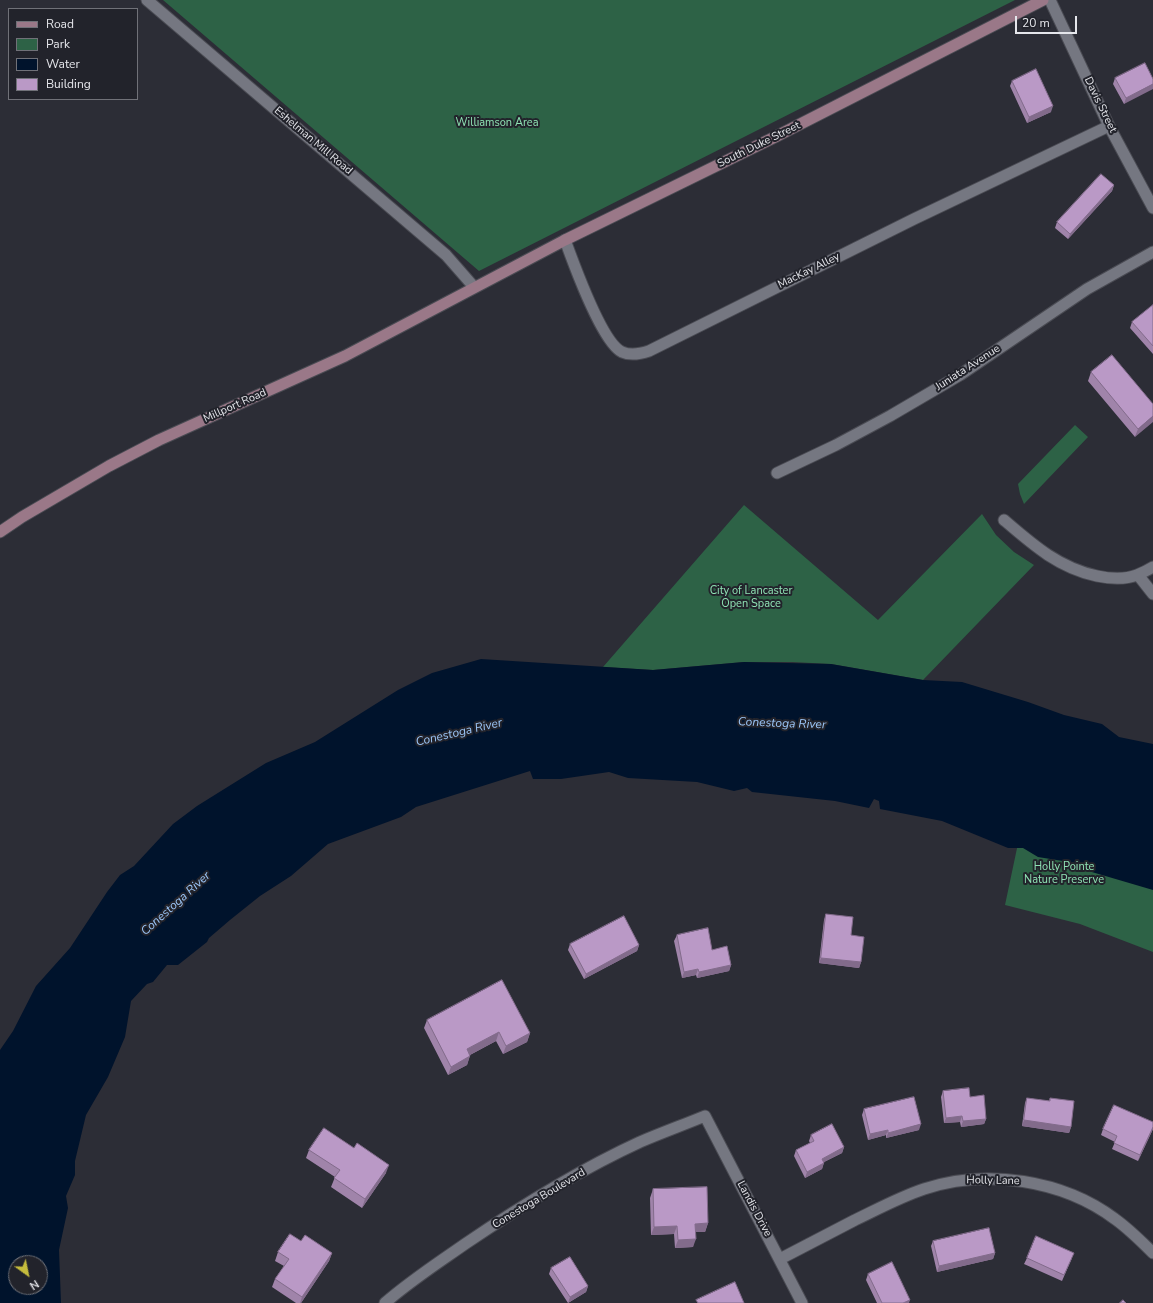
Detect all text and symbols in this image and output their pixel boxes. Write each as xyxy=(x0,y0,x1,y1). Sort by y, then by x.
legend xyxy=(8,8,138,100)
scale bar xyxy=(1017,8,1079,34)
text: 20 m xyxy=(1022,15,1050,31)
text: Road xyxy=(46,16,74,32)
text: Park xyxy=(46,36,70,52)
text: Water xyxy=(46,56,80,72)
street label: Davis Street xyxy=(1081,75,1119,135)
text: Building xyxy=(46,76,91,92)
street label: Eshelman Mill Road xyxy=(271,104,355,178)
park label: Williamson Area xyxy=(455,116,539,130)
street label: South Duke Street xyxy=(715,119,803,171)
street label: MacKay Alley xyxy=(776,250,842,292)
street label: Juniata Avenue xyxy=(933,342,1003,394)
street label: Millport Road xyxy=(201,386,269,426)
park label: City of Lancaster Open Space xyxy=(710,584,792,610)
water label: Conestoga River xyxy=(738,715,826,733)
water label: Conestoga River xyxy=(414,716,504,750)
park label: Holly Pointe Nature Preserve xyxy=(1024,860,1104,886)
water label: Conestoga River xyxy=(138,869,214,939)
street label: Conestoga Boulevard xyxy=(490,1166,588,1232)
street label: Holly Lane xyxy=(966,1174,1020,1188)
street label: Landis Drive xyxy=(734,1179,774,1239)
north arrow xyxy=(8,1255,48,1295)
text: N xyxy=(27,1276,42,1293)

